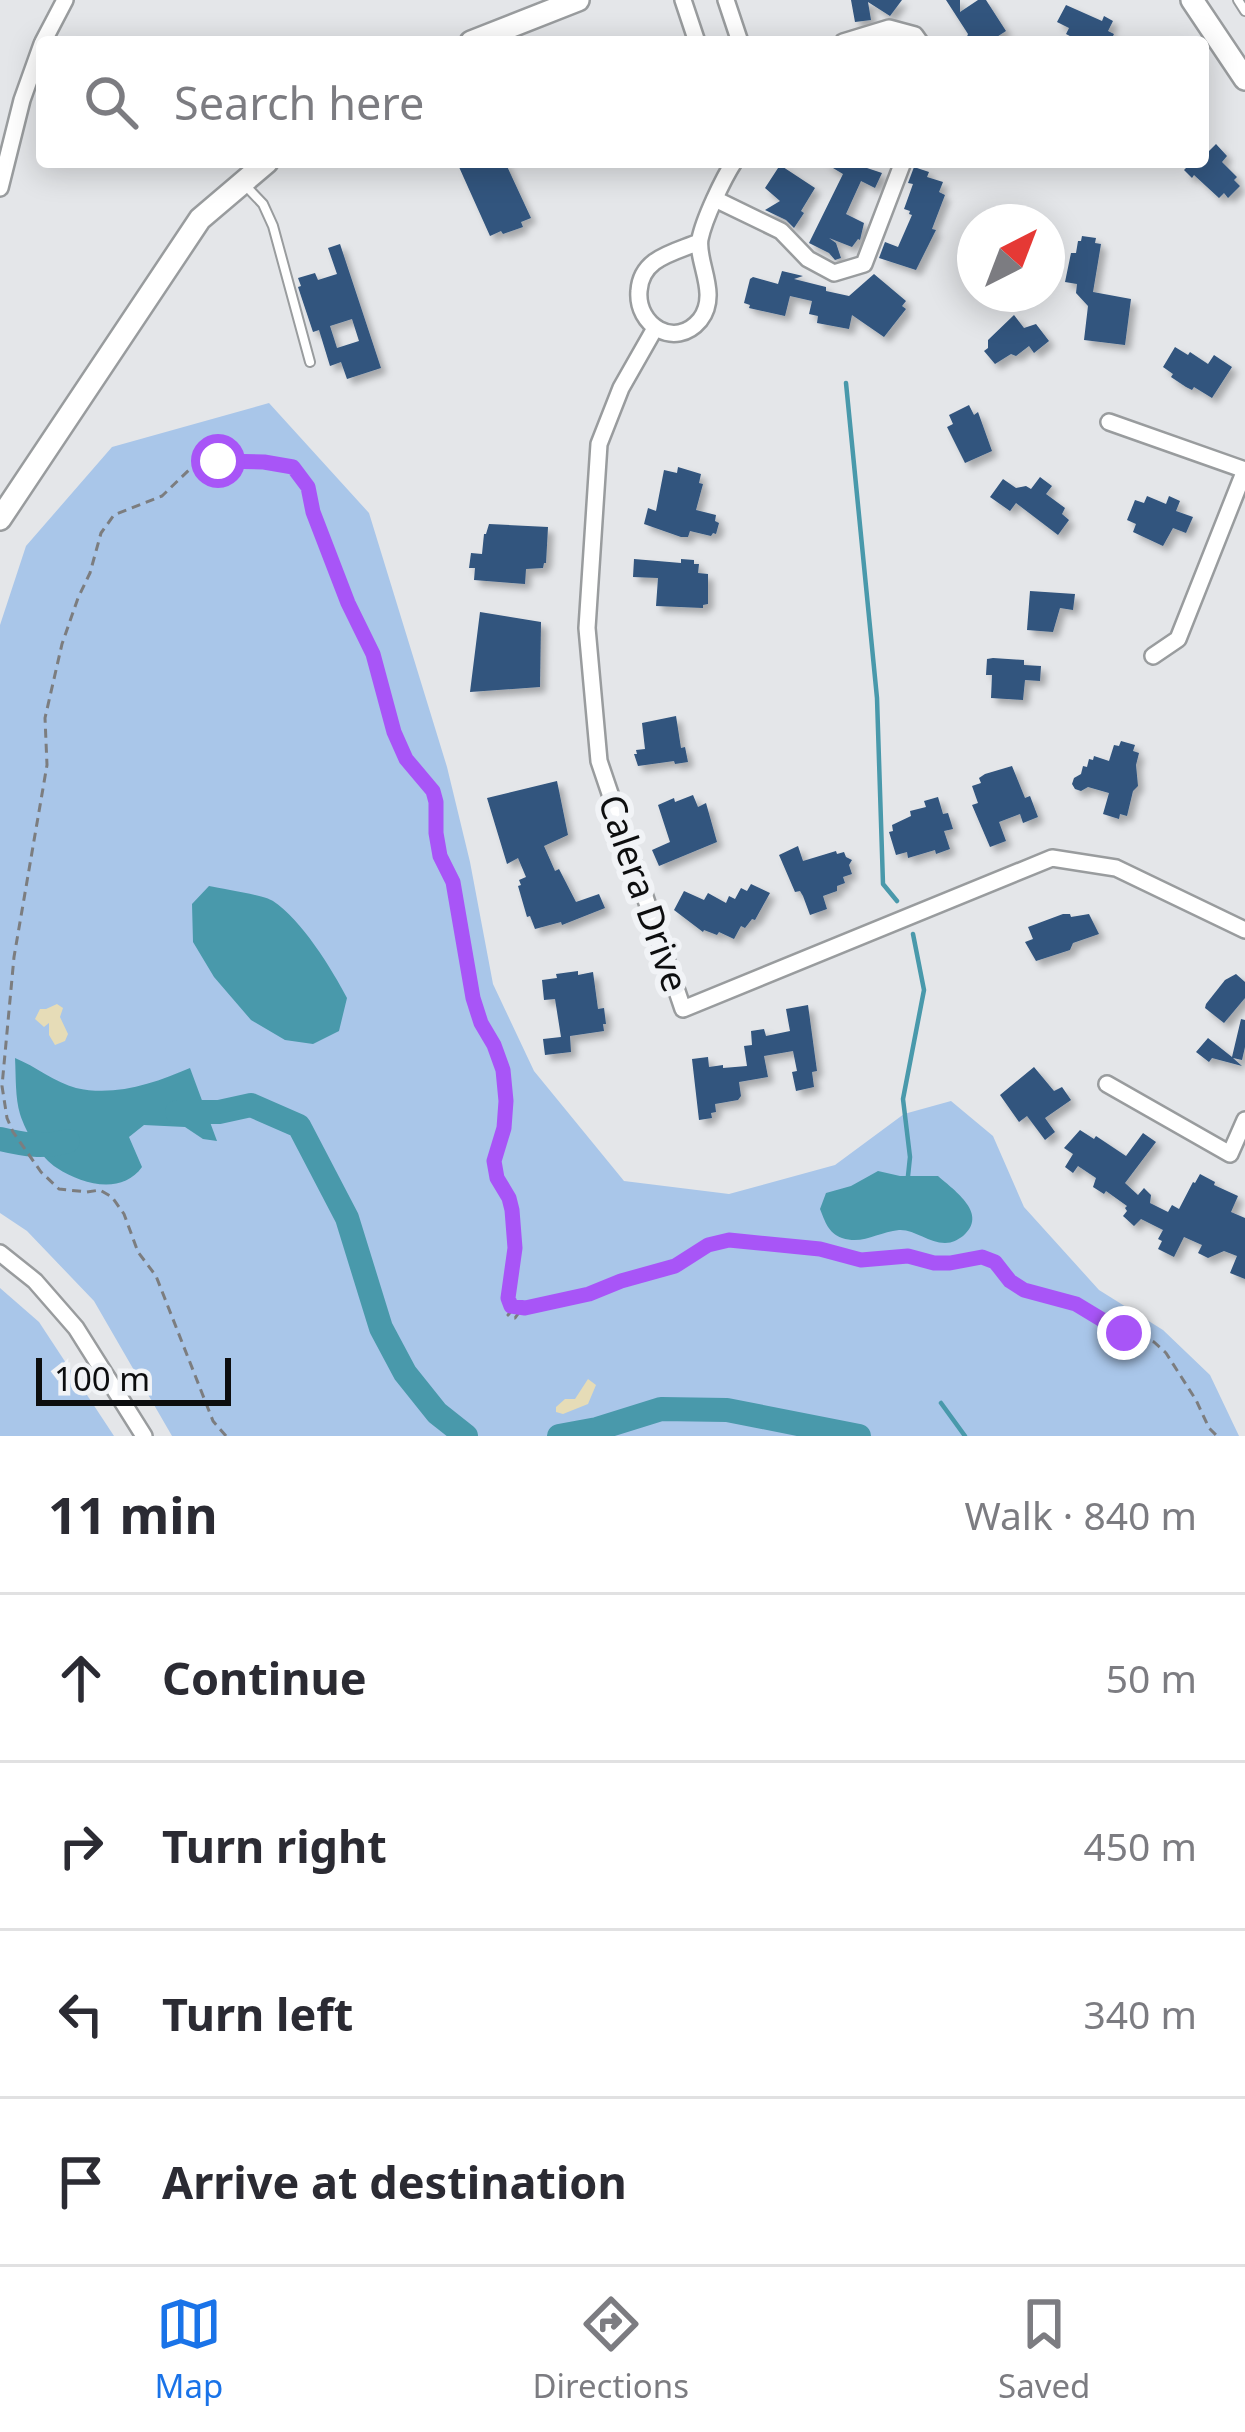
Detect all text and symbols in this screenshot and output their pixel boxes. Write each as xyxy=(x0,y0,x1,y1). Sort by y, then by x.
search box xyxy=(36,36,1209,168)
icon: search xyxy=(78,69,144,135)
text: Search here xyxy=(174,72,424,133)
north arrow xyxy=(957,204,1065,312)
route start xyxy=(191,434,245,488)
street label: Calera Drive xyxy=(587,788,701,998)
route end xyxy=(1097,1306,1151,1360)
scale bar xyxy=(36,1352,231,1405)
text: 100 m xyxy=(54,1356,150,1401)
text: 11 min xyxy=(48,1479,218,1549)
text: Walk · 840 m xyxy=(964,1488,1197,1541)
icon: ahead xyxy=(48,1645,114,1711)
text: Continue xyxy=(162,1647,367,1708)
text: 50 m xyxy=(1106,1651,1197,1704)
icon: right xyxy=(48,1813,114,1879)
text: Turn right xyxy=(162,1815,387,1876)
text: 450 m xyxy=(1083,1819,1197,1872)
icon: left xyxy=(48,1981,114,2047)
text: Turn left xyxy=(162,1983,353,2044)
text: 340 m xyxy=(1083,1987,1197,2040)
icon: arrive xyxy=(48,2149,114,2215)
text: Arrive at destination xyxy=(162,2151,627,2212)
tab: Map xyxy=(155,2291,223,2408)
tab: Directions xyxy=(532,2291,689,2408)
tab: Saved xyxy=(998,2291,1090,2408)

